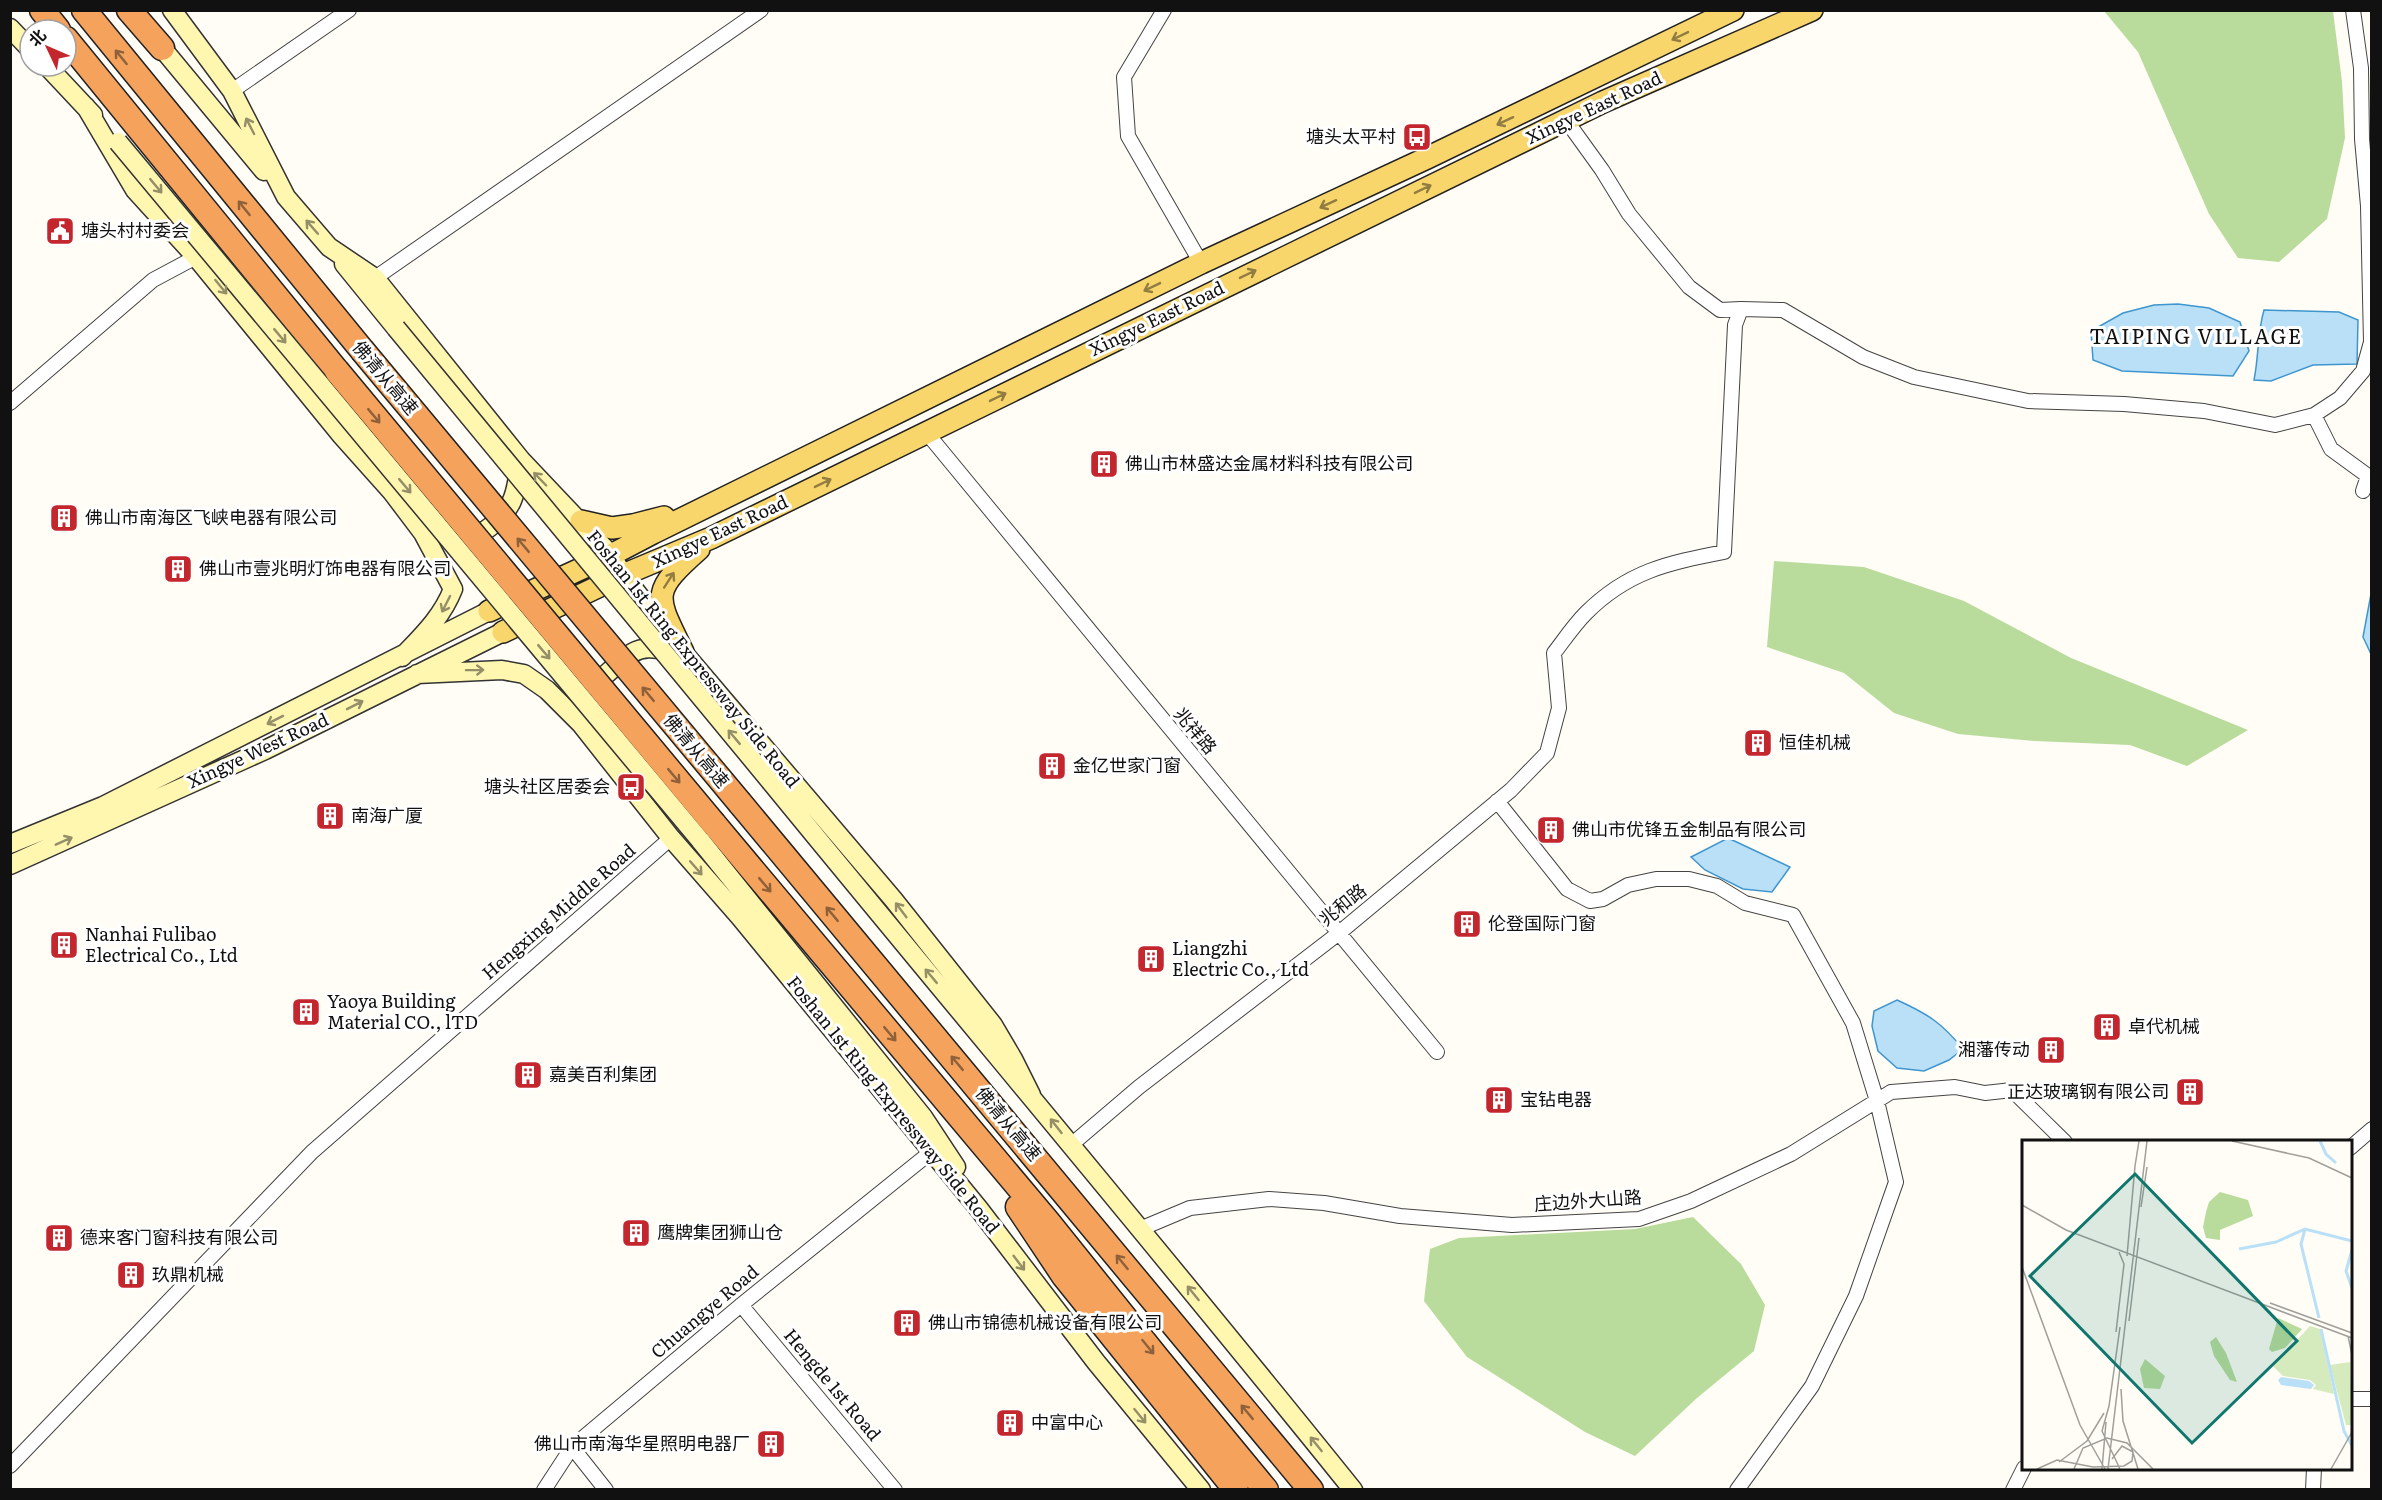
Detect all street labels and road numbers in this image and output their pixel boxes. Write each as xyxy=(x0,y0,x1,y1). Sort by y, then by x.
street label: Xingye East Road xyxy=(1521,63,1666,150)
street label: Xingye East Road xyxy=(1084,273,1228,362)
street label: 佛清从高速 xyxy=(347,334,425,420)
street label: Xingye East Road xyxy=(647,487,792,574)
street label: Foshan 1st Ring Expressway Side Road xyxy=(581,523,807,793)
street label: 兆祥路 xyxy=(1168,701,1224,759)
street label: Xingye West Road xyxy=(182,705,332,794)
street label: 佛清从高速 xyxy=(658,707,736,793)
street label: Hengxing Middle Road xyxy=(475,836,641,985)
street label: 兆和路 xyxy=(1313,876,1372,931)
street label: Foshan 1st Ring Expressway Side Road xyxy=(781,969,1007,1239)
street label: 佛清从高速 xyxy=(970,1080,1048,1166)
street label: 庄边外大山路 xyxy=(1533,1182,1643,1217)
street label: Chuangye Road xyxy=(644,1258,764,1364)
street label: Hengde 1st Road xyxy=(778,1322,888,1446)

